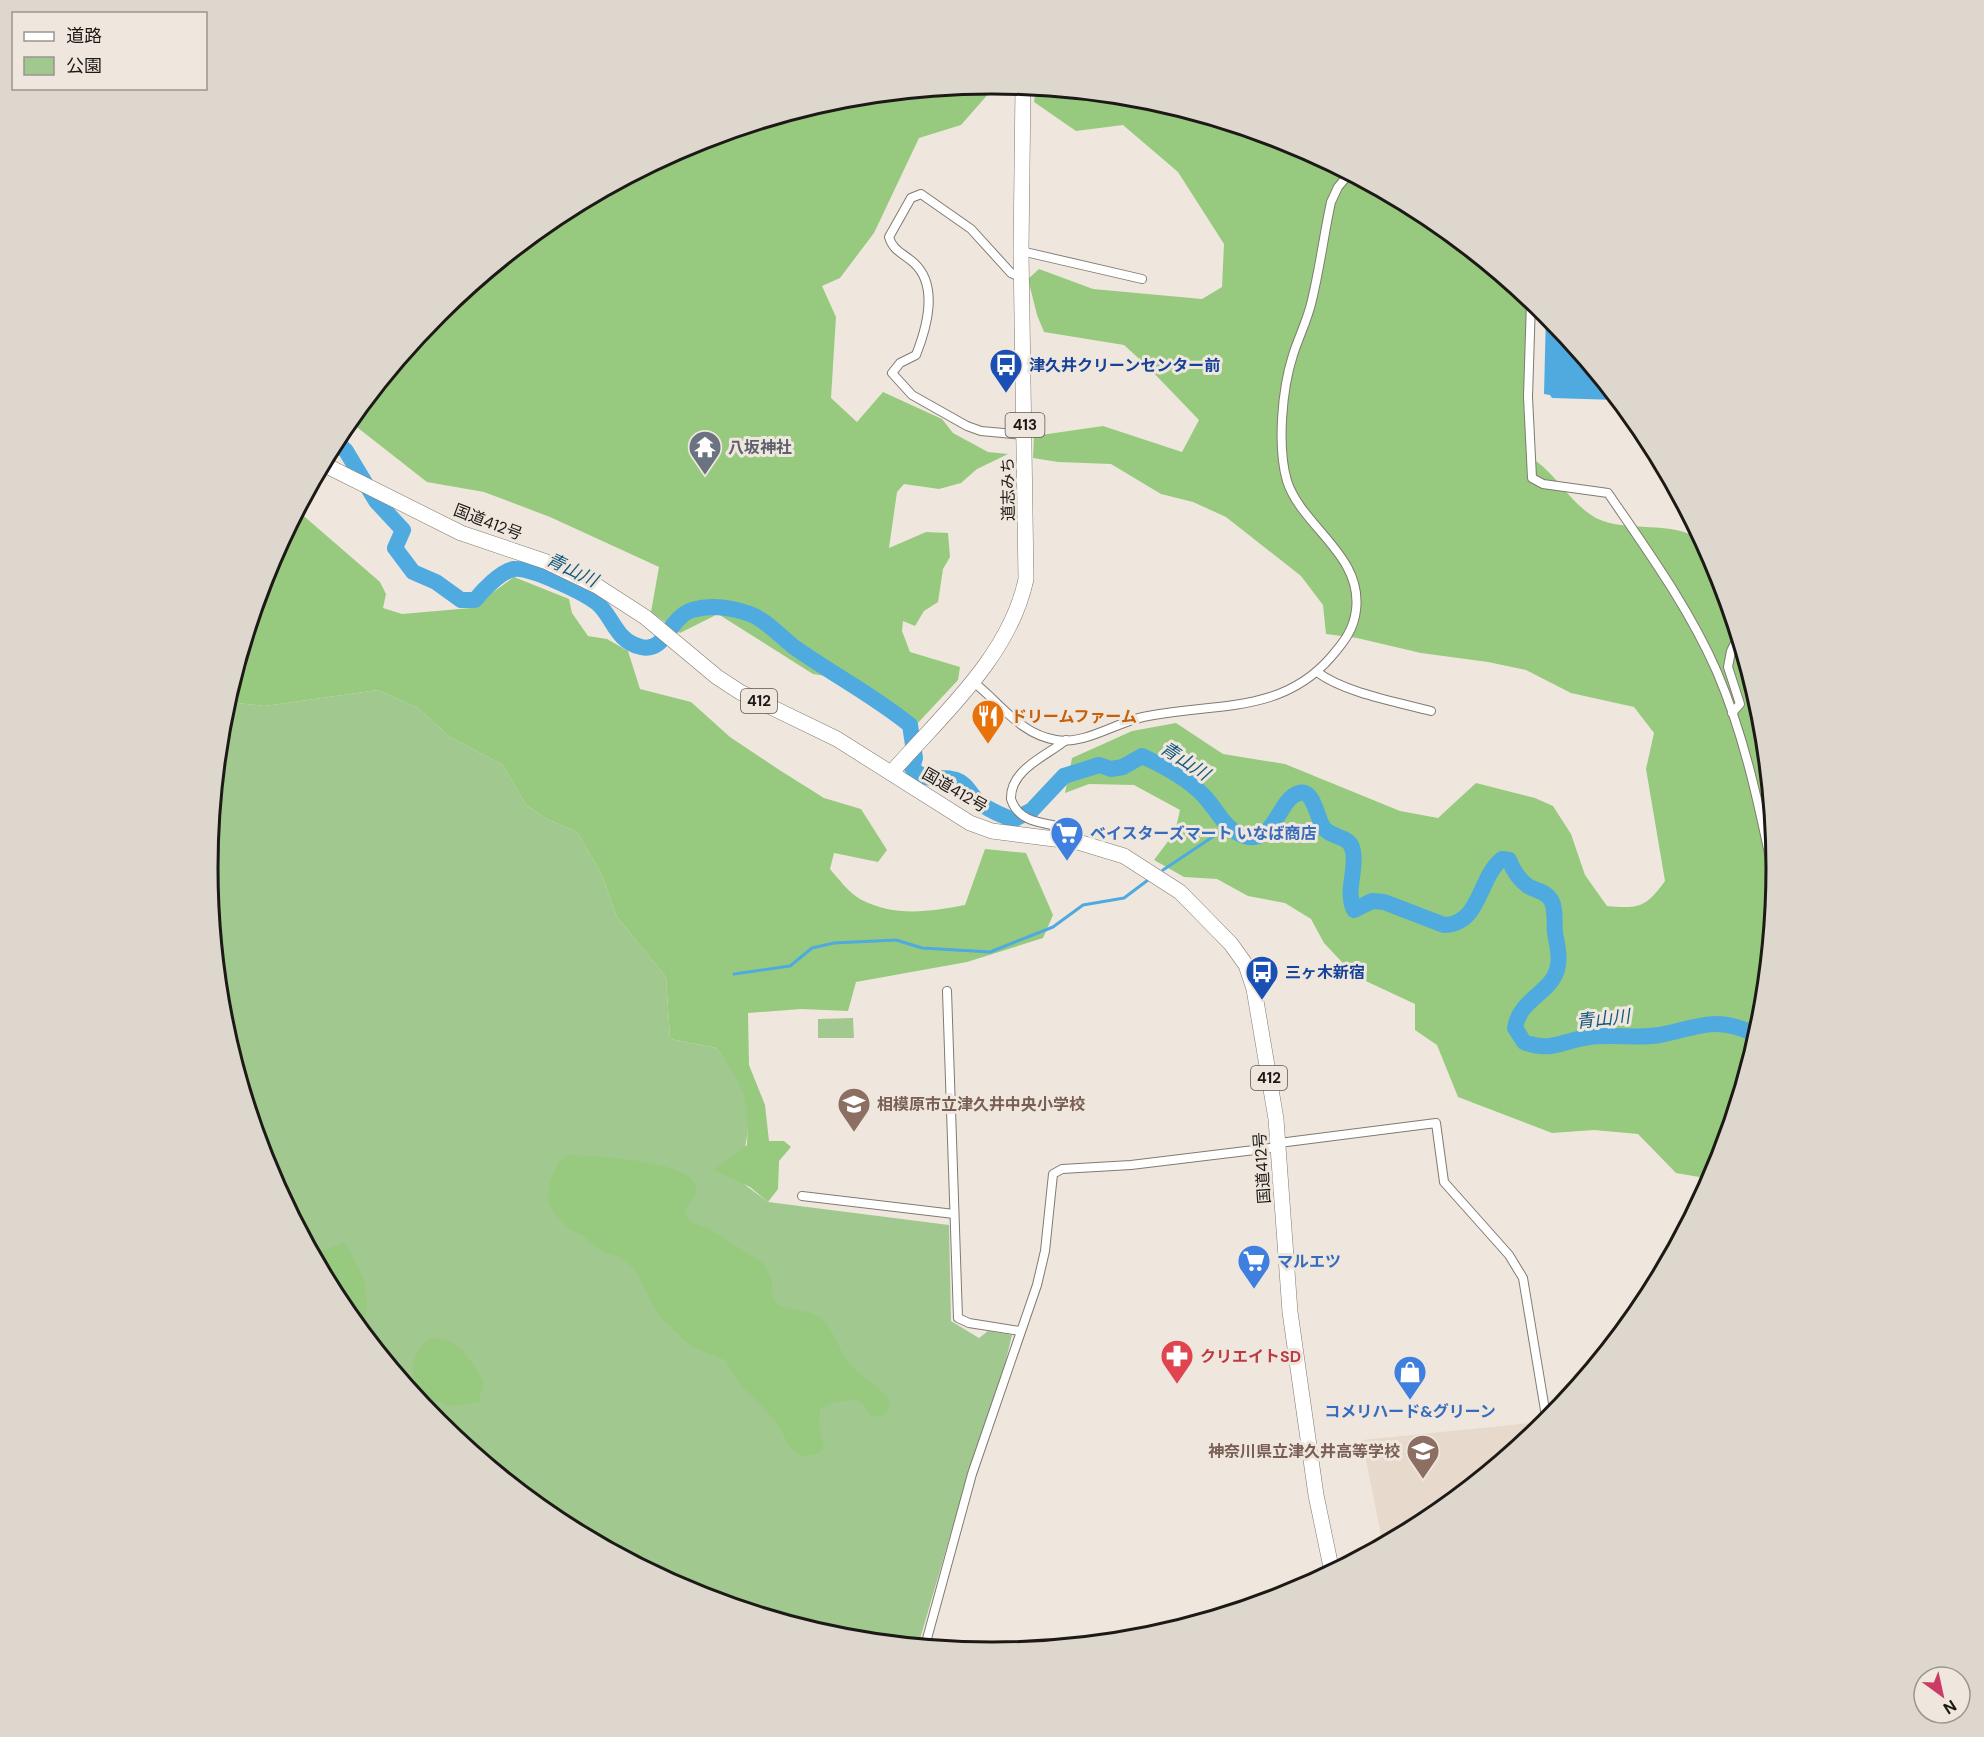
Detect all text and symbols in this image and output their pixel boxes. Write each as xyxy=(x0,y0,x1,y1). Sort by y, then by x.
legend xyxy=(12,12,207,90)
text: 道路 xyxy=(66,24,102,48)
text: 公園 xyxy=(66,54,102,78)
bus stop icon: 津久井クリーンセンター前 xyxy=(988,347,1024,394)
place label: 津久井クリーンセンター前 xyxy=(1029,355,1220,376)
road number: 413 xyxy=(1006,413,1044,437)
temple icon: 八坂神社 xyxy=(687,429,723,476)
place label: 八坂神社 xyxy=(728,437,792,458)
street label: 道志みち xyxy=(997,457,1019,521)
street label: 国道412号 xyxy=(451,499,525,545)
water label: 青山川 xyxy=(542,547,603,593)
road number: 412 xyxy=(741,689,777,713)
restaurant icon: ドリームファーム xyxy=(970,698,1006,745)
place label: ドリームファーム xyxy=(1011,706,1137,727)
water label: 青山川 xyxy=(1156,736,1216,787)
street label: 国道412号 xyxy=(919,763,991,817)
supermarket icon: ベイスターズマート いなば商店 xyxy=(1049,815,1085,862)
place label: ベイスターズマート いなば商店 xyxy=(1090,823,1316,844)
bus stop icon: 三ヶ木新宿 xyxy=(1244,954,1280,1001)
place label: 三ヶ木新宿 xyxy=(1285,962,1365,983)
water label: 青山川 xyxy=(1575,1004,1633,1034)
road number: 412 xyxy=(1251,1066,1287,1090)
school or university icon: 相模原市立津久井中央小学校 xyxy=(836,1086,872,1133)
place label: 相模原市立津久井中央小学校 xyxy=(877,1094,1085,1115)
street label: 国道412号 xyxy=(1249,1131,1275,1205)
supermarket icon: マルエツ xyxy=(1236,1243,1272,1290)
place label: マルエツ xyxy=(1277,1251,1341,1272)
pharmacy icon: クリエイトSD xyxy=(1159,1338,1195,1385)
place label: クリエイトSD xyxy=(1200,1346,1301,1367)
shop icon: コメリハード&グリーン xyxy=(1392,1354,1428,1401)
place label: コメリハード&グリーン xyxy=(1324,1401,1496,1422)
school or university icon: 神奈川県立津久井高等学校 xyxy=(1405,1433,1441,1480)
place label: 神奈川県立津久井高等学校 xyxy=(1208,1441,1400,1462)
north arrow xyxy=(1912,1665,1972,1725)
text: N xyxy=(1939,1695,1961,1719)

